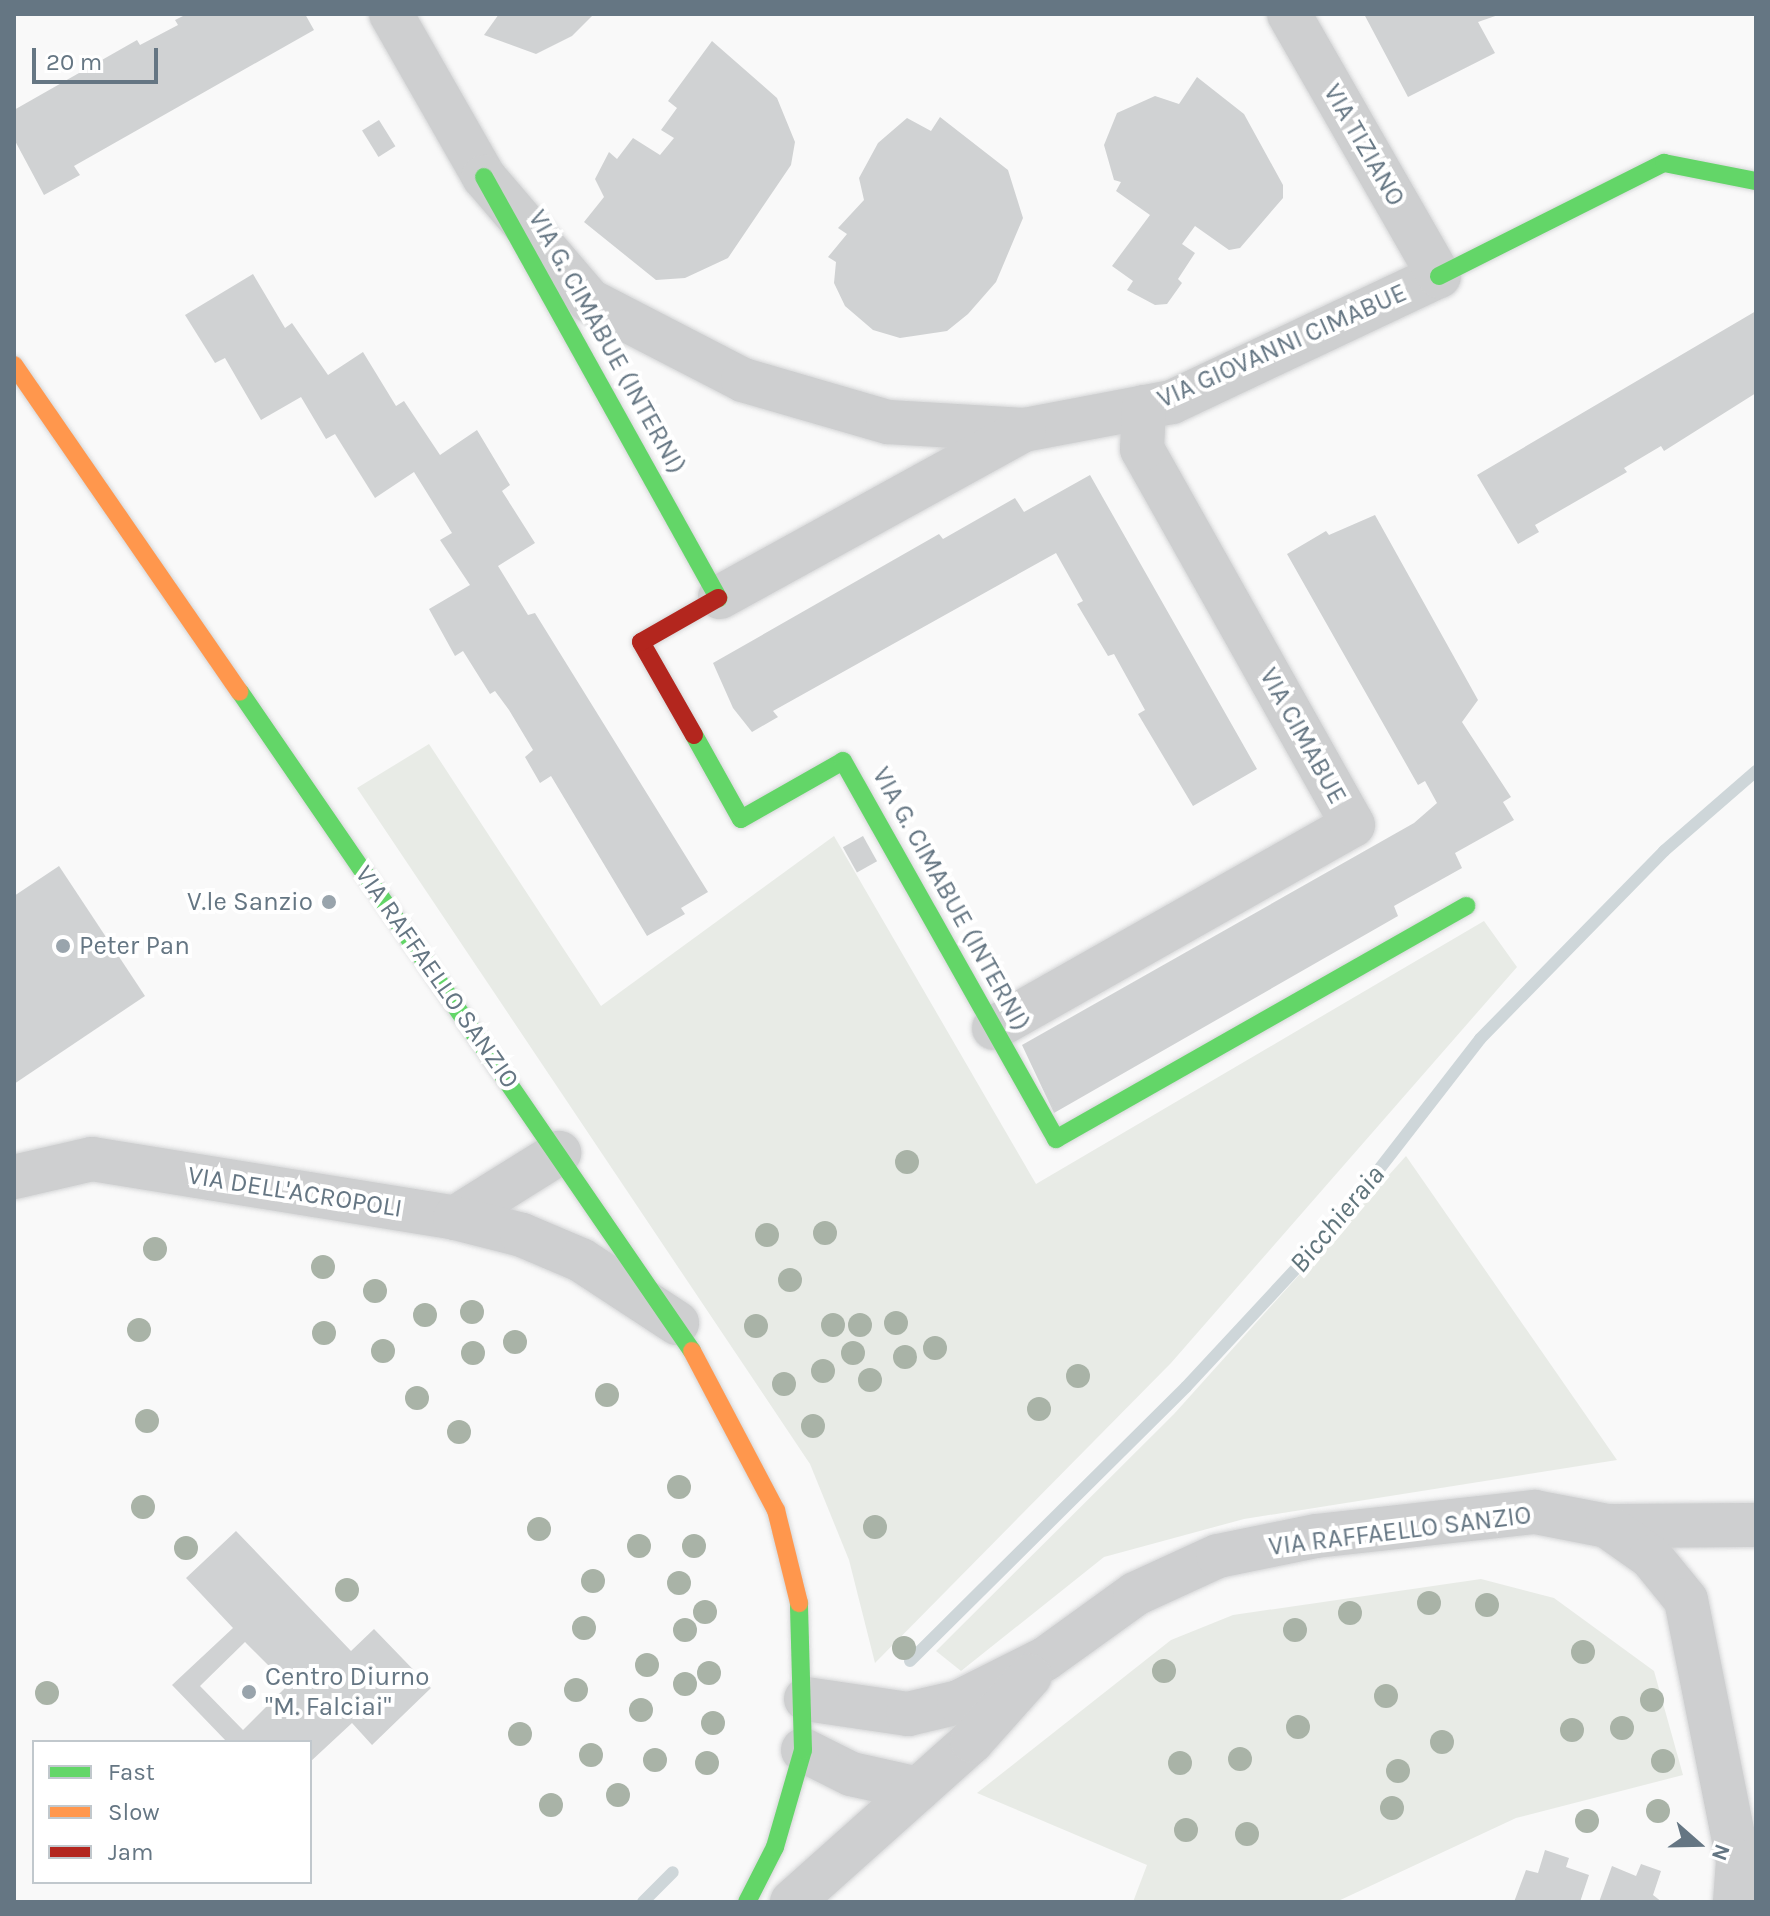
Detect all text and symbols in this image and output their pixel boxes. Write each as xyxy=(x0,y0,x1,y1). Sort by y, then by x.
scale bar xyxy=(36,32,162,82)
text: 20 m xyxy=(46,48,102,76)
street label: VIA TIZIANO xyxy=(1317,79,1411,211)
street label: VIA G. CIMABUE (INTERNI) xyxy=(521,205,693,479)
street label: VIA GIOVANNI CIMABUE xyxy=(1153,277,1411,415)
street label: VIA CIMABUE xyxy=(1253,662,1353,810)
street label: VIA G. CIMABUE (INTERNI) xyxy=(865,762,1037,1036)
street label: VIA RAFFAELLO SANZIO xyxy=(348,860,526,1094)
place label: V.le Sanzio xyxy=(187,886,313,918)
marker: V.le Sanzio xyxy=(320,893,338,911)
place label: Peter Pan xyxy=(79,930,190,962)
marker: Peter Pan xyxy=(54,937,72,955)
water label: Bicchieraia xyxy=(1282,1158,1392,1280)
street label: VIA DELL'ACROPOLI xyxy=(185,1160,405,1224)
street label: VIA RAFFAELLO SANZIO xyxy=(1267,1499,1533,1563)
place label: Centro Diurno "M. Falciai" xyxy=(265,1661,429,1722)
marker: Centro Diurno "M. Falciai" xyxy=(240,1683,258,1701)
legend xyxy=(32,1740,312,1884)
text: Fast xyxy=(108,1758,155,1786)
text: Slow xyxy=(108,1798,160,1826)
north arrow xyxy=(1658,1804,1738,1884)
text: Jam xyxy=(108,1838,153,1866)
text: N xyxy=(1706,1840,1735,1864)

